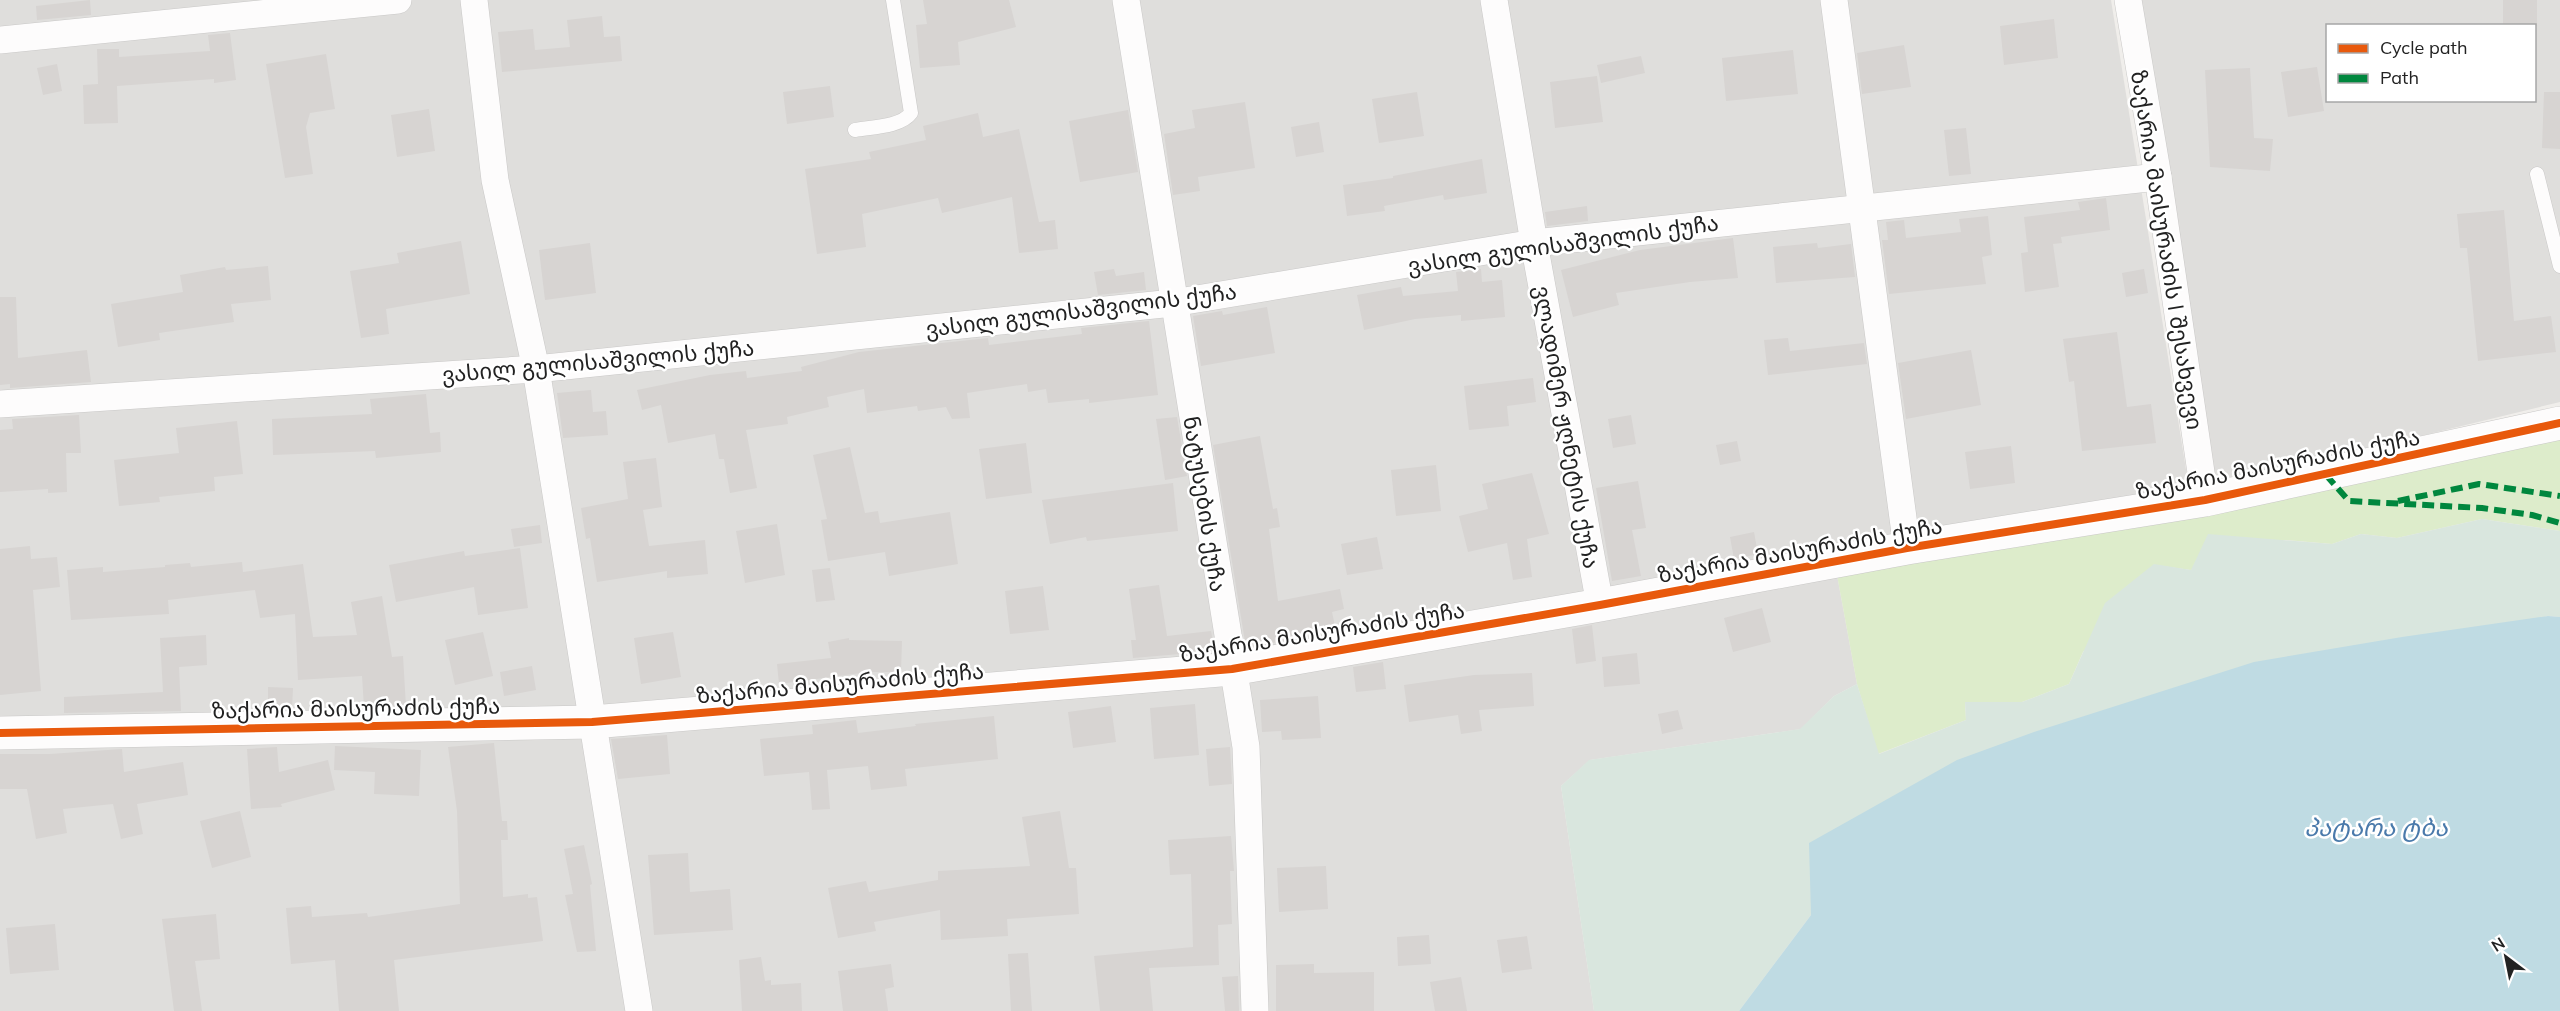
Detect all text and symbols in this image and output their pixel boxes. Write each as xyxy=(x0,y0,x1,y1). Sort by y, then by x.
legend xyxy=(2326,24,2536,102)
text: Cycle path xyxy=(2380,36,2467,59)
text: Path xyxy=(2380,66,2419,89)
street label: ზაქარია მაისურაძის I შესახვევი xyxy=(2125,68,2209,432)
street label: ვასილ გულისაშვილის ქუჩა xyxy=(1406,208,1720,280)
street label: ვასილ გულისაშვილის ქუჩა xyxy=(924,277,1238,343)
street label: ვლადიმერ ჟღნეტის ქუჩა xyxy=(1528,283,1606,571)
street label: ვასილ გულისაშვილის ქუჩა xyxy=(441,333,755,389)
street label: ნატუსების ქუჩა xyxy=(1177,414,1233,594)
street label: ზაქარია მაისურაძის ქუჩა xyxy=(2134,423,2422,505)
street label: ზაქარია მაისურაძის ქუჩა xyxy=(1655,511,1945,589)
street label: ზაქარია მაისურაძის ქუჩა xyxy=(1177,596,1467,668)
street label: ზაქარია მაისურაძის ქუჩა xyxy=(695,656,985,710)
street label: ზაქარია მაისურაძის ქუჩა xyxy=(211,691,501,725)
water label: პატარა ტბა xyxy=(2304,812,2449,842)
north arrow xyxy=(2476,927,2536,987)
text: N xyxy=(2488,933,2508,956)

